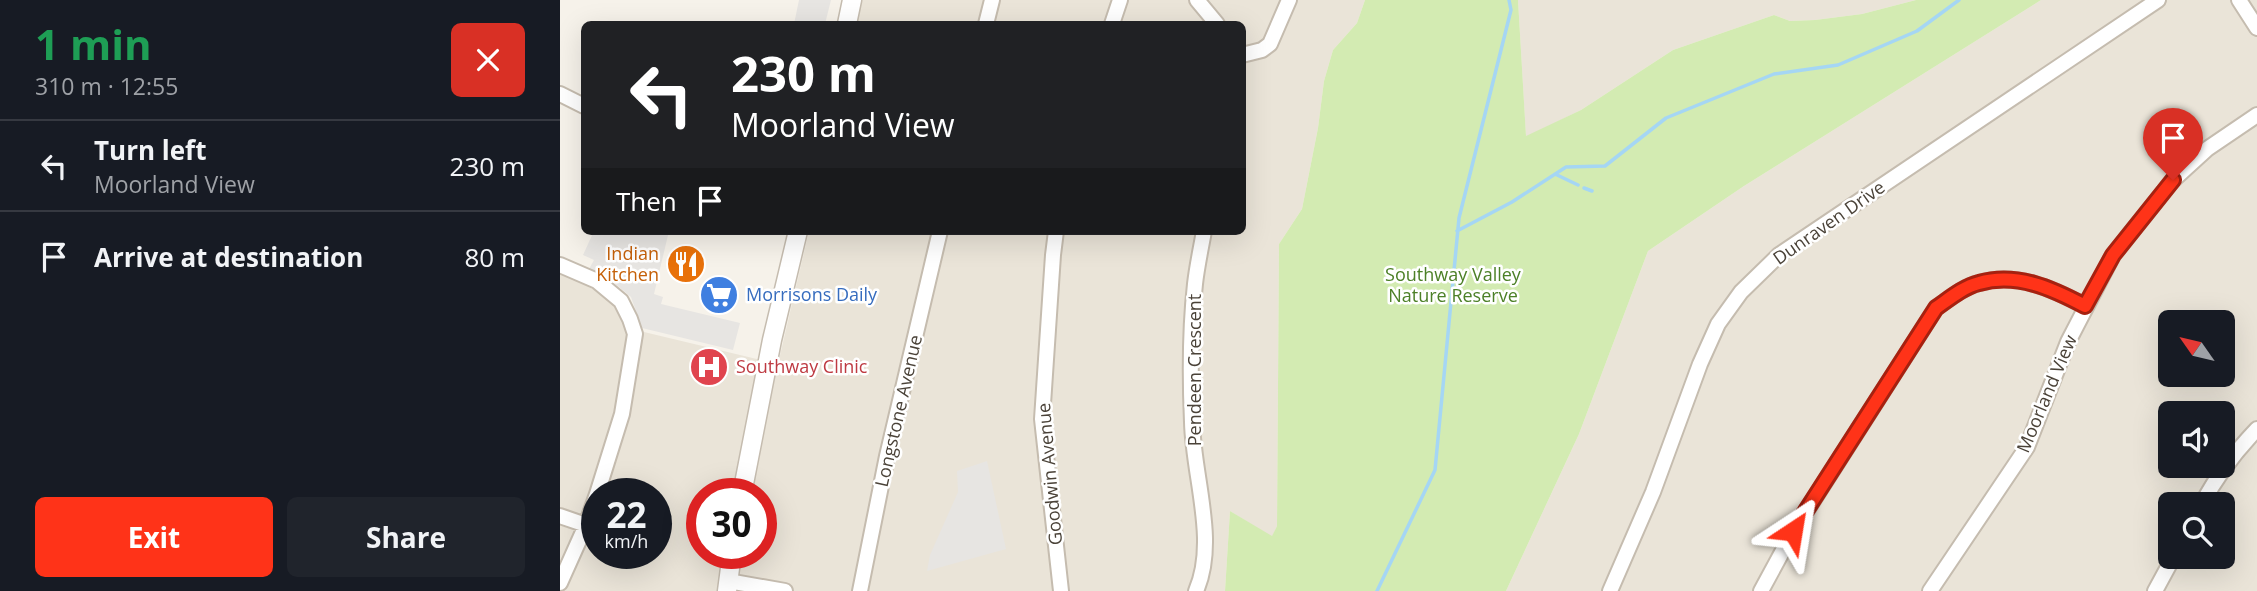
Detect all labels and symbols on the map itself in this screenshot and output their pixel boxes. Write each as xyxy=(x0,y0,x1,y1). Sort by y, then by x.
pin xyxy=(2143,108,2203,180)
street label: Dunraven Drive xyxy=(1768,175,1889,270)
place label: Indian Kitchen xyxy=(596,241,659,286)
restaurant icon: Indian Kitchen xyxy=(665,243,707,285)
park label: Southway Valley Nature Reserve xyxy=(1385,262,1522,307)
supermarket icon: Morrisons Daily xyxy=(698,274,740,316)
place label: Morrisons Daily xyxy=(746,282,878,306)
street label: Pendeen Crescent xyxy=(1182,294,1206,446)
north arrow xyxy=(2158,310,2235,387)
street label: Moorland View xyxy=(2010,331,2082,456)
street label: Longstone Avenue xyxy=(869,332,927,489)
hospital icon: Southway Clinic xyxy=(688,346,730,388)
place label: Southway Clinic xyxy=(736,354,868,378)
street label: Goodwin Avenue xyxy=(1031,402,1067,546)
speed limit sign: 30 xyxy=(686,478,777,569)
position arrow xyxy=(1756,494,1830,568)

